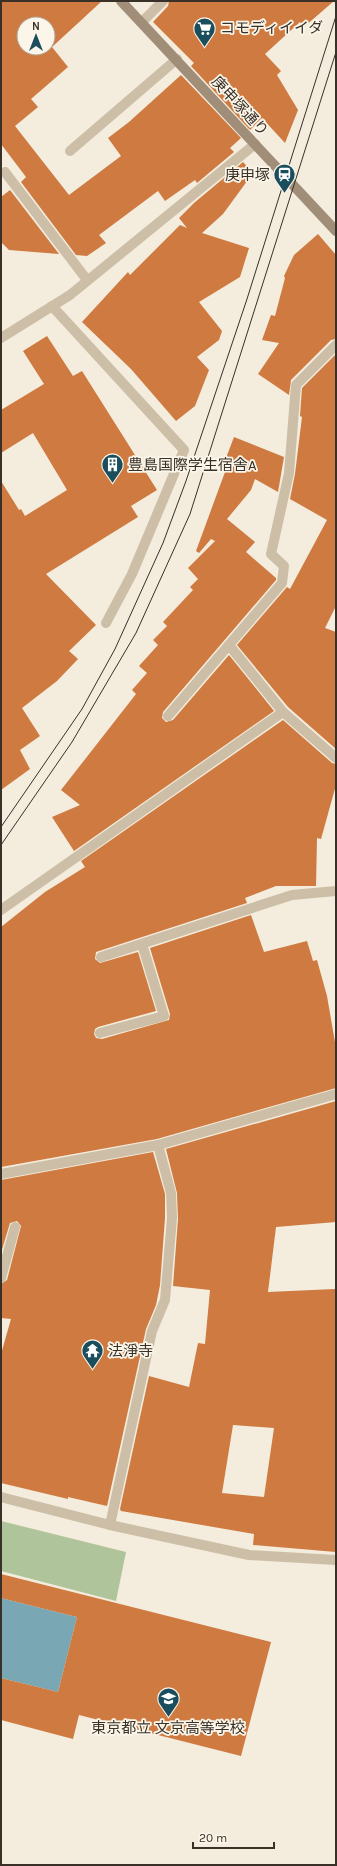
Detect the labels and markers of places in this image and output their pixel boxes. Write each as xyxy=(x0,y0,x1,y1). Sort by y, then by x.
supermarket icon: コモディイイダ xyxy=(192,15,218,48)
place label: コモディイイダ xyxy=(220,19,323,37)
station icon: 庚申塚 xyxy=(272,162,298,195)
place label: 庚申塚 xyxy=(225,166,270,184)
building icon: 豊島国際学生宿舎A xyxy=(99,452,125,485)
place label: 豊島国際学生宿舎A xyxy=(128,456,257,474)
temple icon: 法淨寺 xyxy=(79,1338,105,1371)
place label: 法淨寺 xyxy=(108,1342,153,1360)
school or university icon: 東京都立 文京高等学校 xyxy=(155,1686,181,1719)
place label: 東京都立 文京高等学校 xyxy=(91,1719,245,1737)

